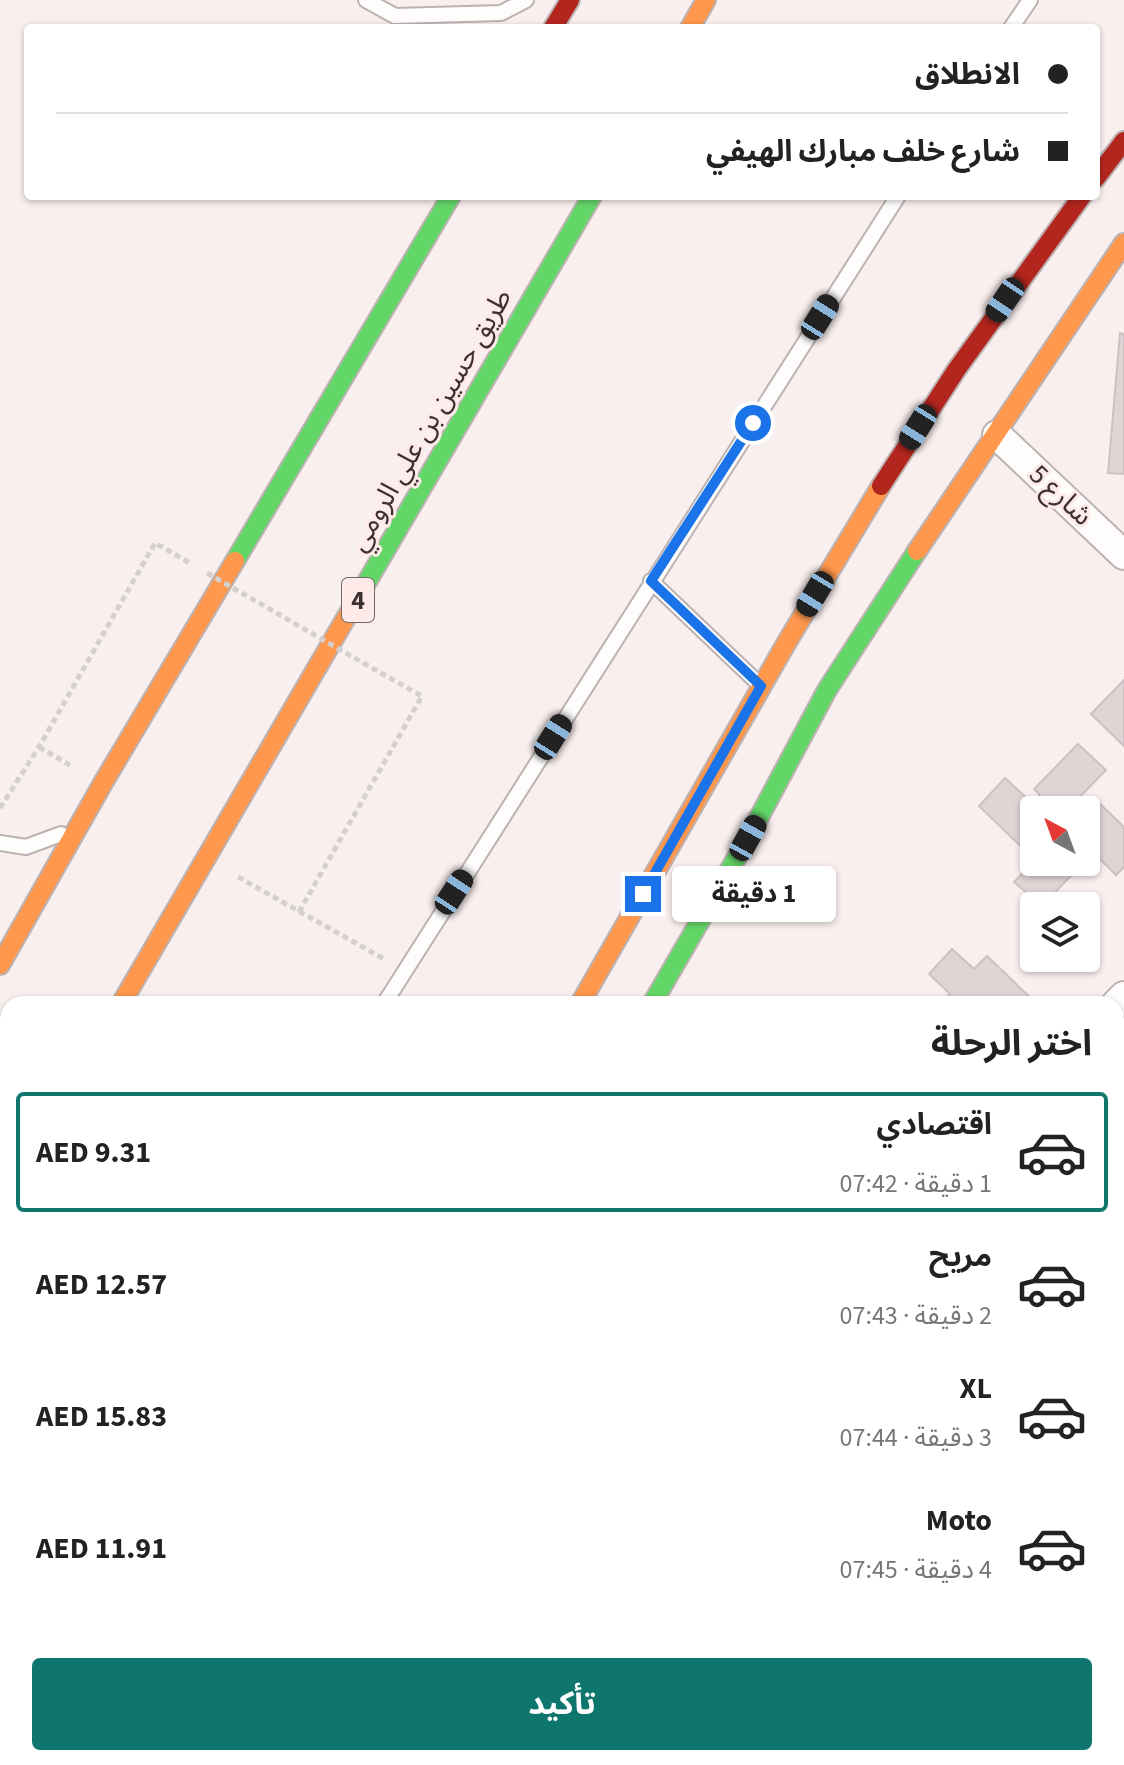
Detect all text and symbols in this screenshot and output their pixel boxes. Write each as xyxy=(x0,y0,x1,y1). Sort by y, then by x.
text: الانطلاق xyxy=(915,53,1020,96)
text: شارع خلف مبارك الهيفي xyxy=(706,130,1020,173)
car xyxy=(982,273,1028,327)
street label: طريق حسين بن علي الرومي xyxy=(338,281,522,559)
car xyxy=(797,290,843,344)
car xyxy=(895,400,941,454)
route start xyxy=(735,405,771,441)
street label: شارع 5 xyxy=(1020,455,1102,535)
car xyxy=(792,567,838,621)
road number: 4 xyxy=(342,578,374,622)
car xyxy=(530,710,576,764)
north arrow xyxy=(1020,796,1100,876)
map controls xyxy=(1020,796,1100,972)
car xyxy=(726,811,770,865)
car xyxy=(431,865,477,919)
callout: 1 دقيقة xyxy=(671,866,835,922)
text: 1 دقيقة xyxy=(712,875,796,912)
route end xyxy=(625,876,661,912)
button: layers xyxy=(1020,892,1100,972)
text: اختر الرحلة xyxy=(931,1018,1092,1069)
text: اقتصادي xyxy=(877,1103,992,1146)
icon: car xyxy=(1016,1116,1088,1188)
text: AED 9.31 xyxy=(36,1131,151,1174)
text: 1 دقيقة · 07:42 xyxy=(840,1165,992,1202)
text: مريح xyxy=(929,1235,992,1278)
icon: car xyxy=(1016,1248,1088,1320)
text: AED 12.57 xyxy=(36,1263,167,1306)
text: 2 دقيقة · 07:43 xyxy=(840,1297,992,1334)
text: XL xyxy=(959,1367,992,1410)
icon: car xyxy=(1016,1380,1088,1452)
text: AED 15.83 xyxy=(36,1395,167,1438)
text: 3 دقيقة · 07:44 xyxy=(840,1419,992,1456)
text: Moto xyxy=(926,1499,992,1542)
icon: car xyxy=(1016,1512,1088,1584)
text: AED 11.91 xyxy=(36,1527,167,1570)
text: 4 دقيقة · 07:45 xyxy=(840,1551,992,1588)
button: تأكيد xyxy=(32,1658,1092,1750)

